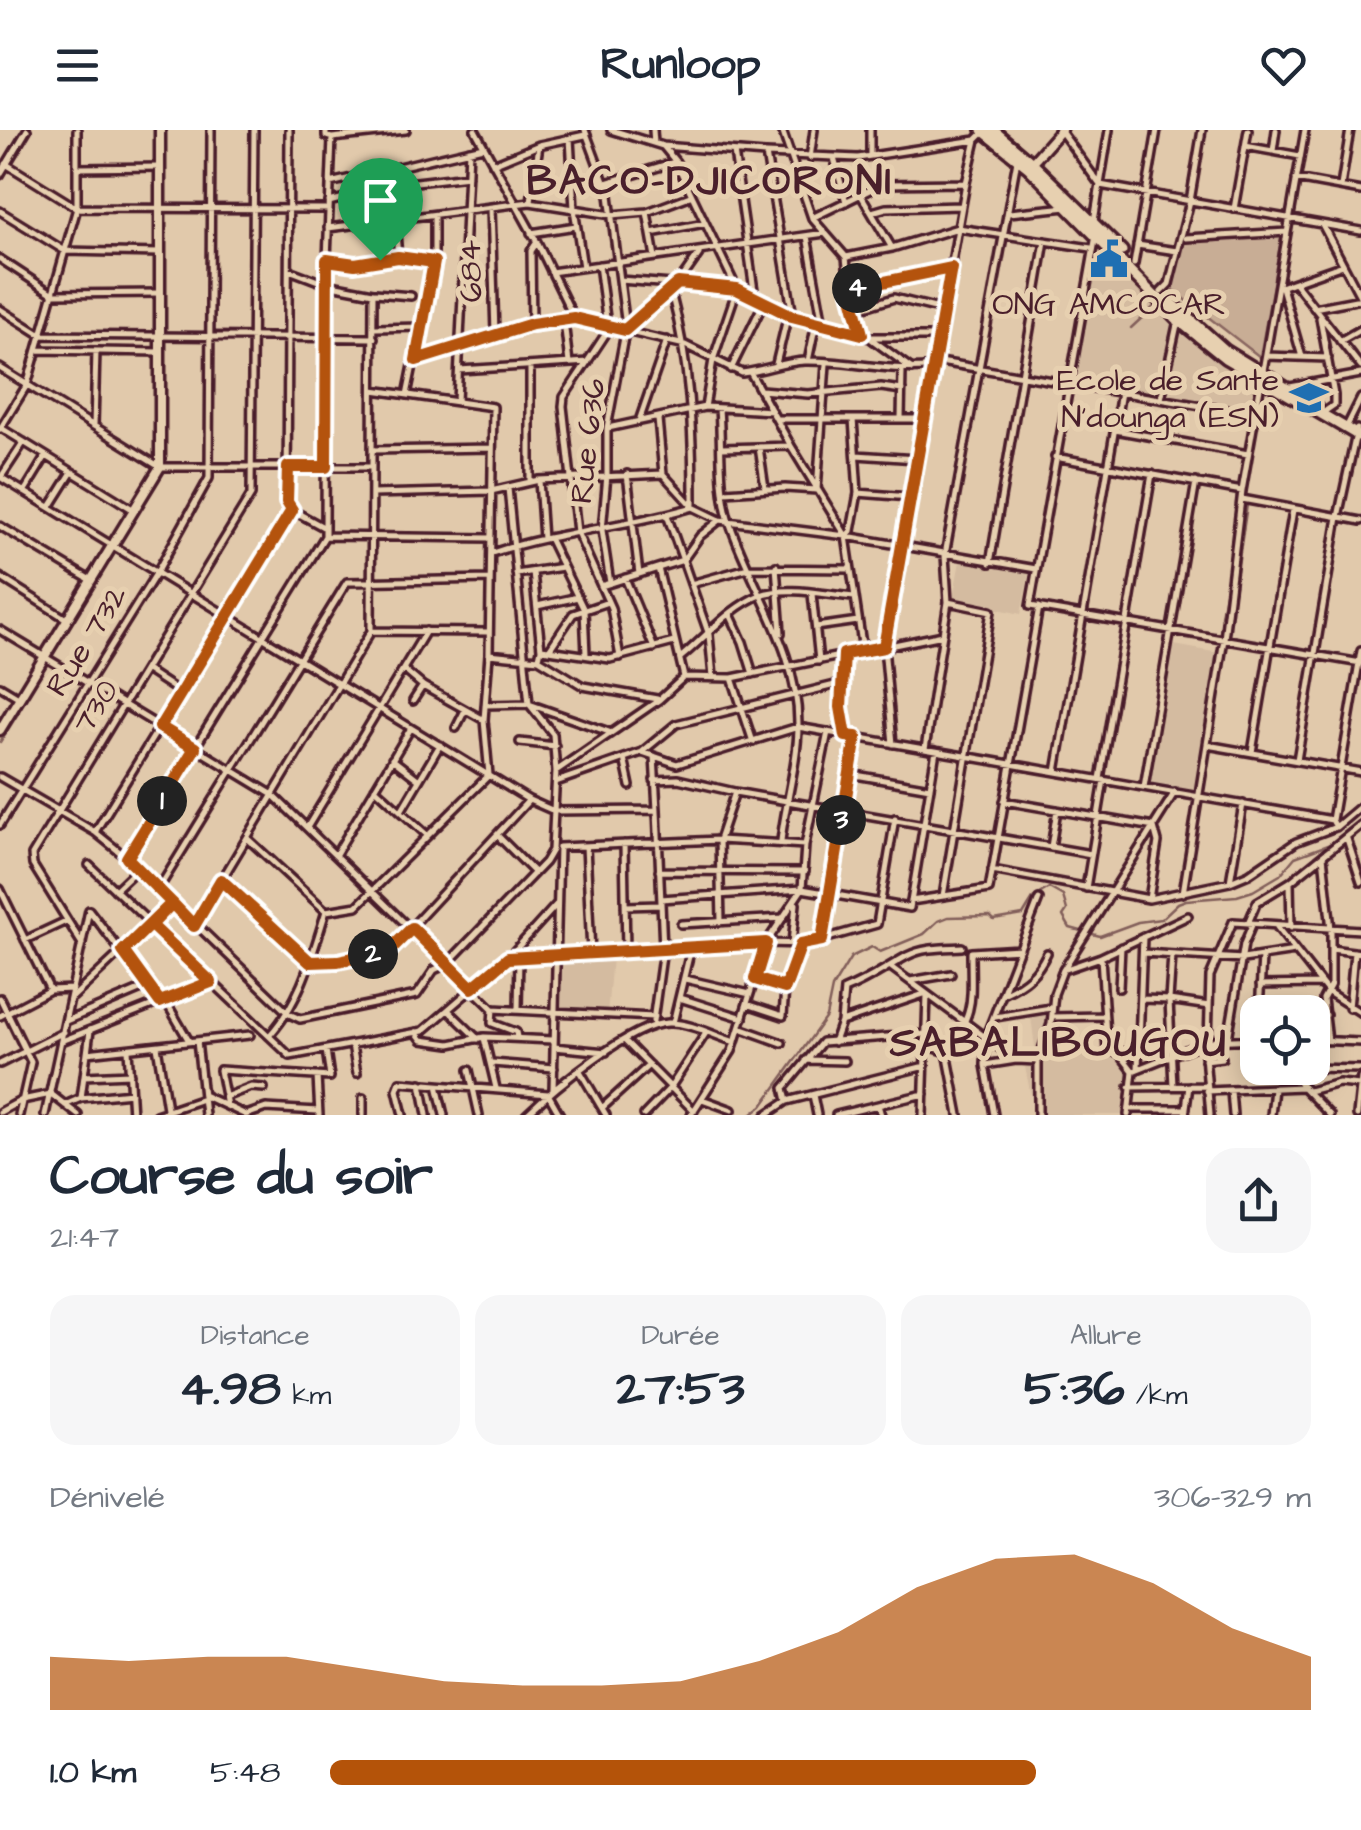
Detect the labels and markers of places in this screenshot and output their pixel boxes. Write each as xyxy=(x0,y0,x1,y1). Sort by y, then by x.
pin xyxy=(338,158,423,261)
public building icon: ONG AMCOCAR xyxy=(1088,238,1130,280)
pin: 4 xyxy=(832,263,882,313)
place label: ONG AMCOCAR xyxy=(992,282,1226,327)
place label: Ecole de Sante N'dounga (ESN) xyxy=(1057,358,1279,440)
school or university icon: Ecole de Sante N'dounga (ESN) xyxy=(1288,377,1330,419)
pin: 1 xyxy=(137,776,187,826)
pin: 3 xyxy=(816,795,866,845)
pin: 2 xyxy=(348,929,398,979)

